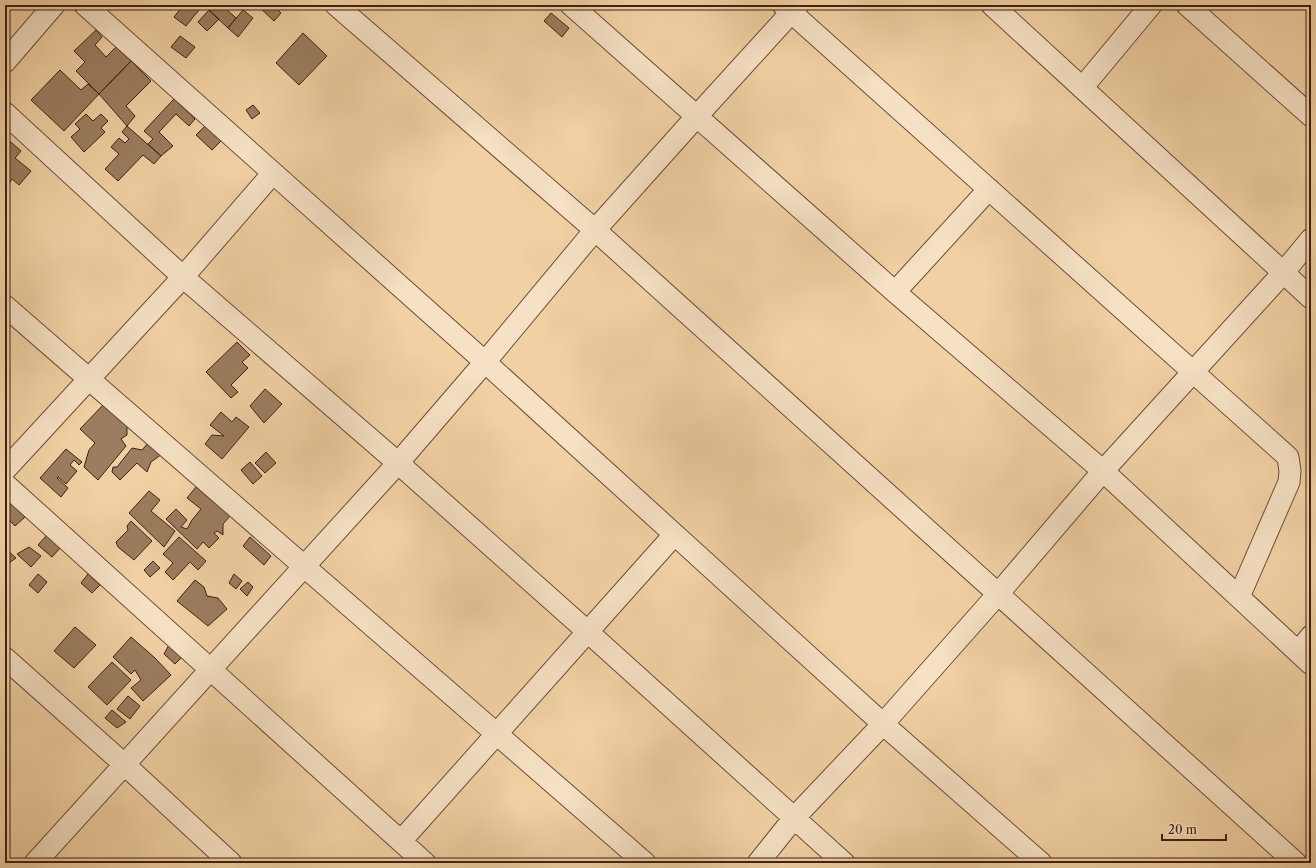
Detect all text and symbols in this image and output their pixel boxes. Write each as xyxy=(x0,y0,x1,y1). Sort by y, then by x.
scale bar xyxy=(1162,816,1226,842)
text: 20 m xyxy=(1168,822,1197,837)

